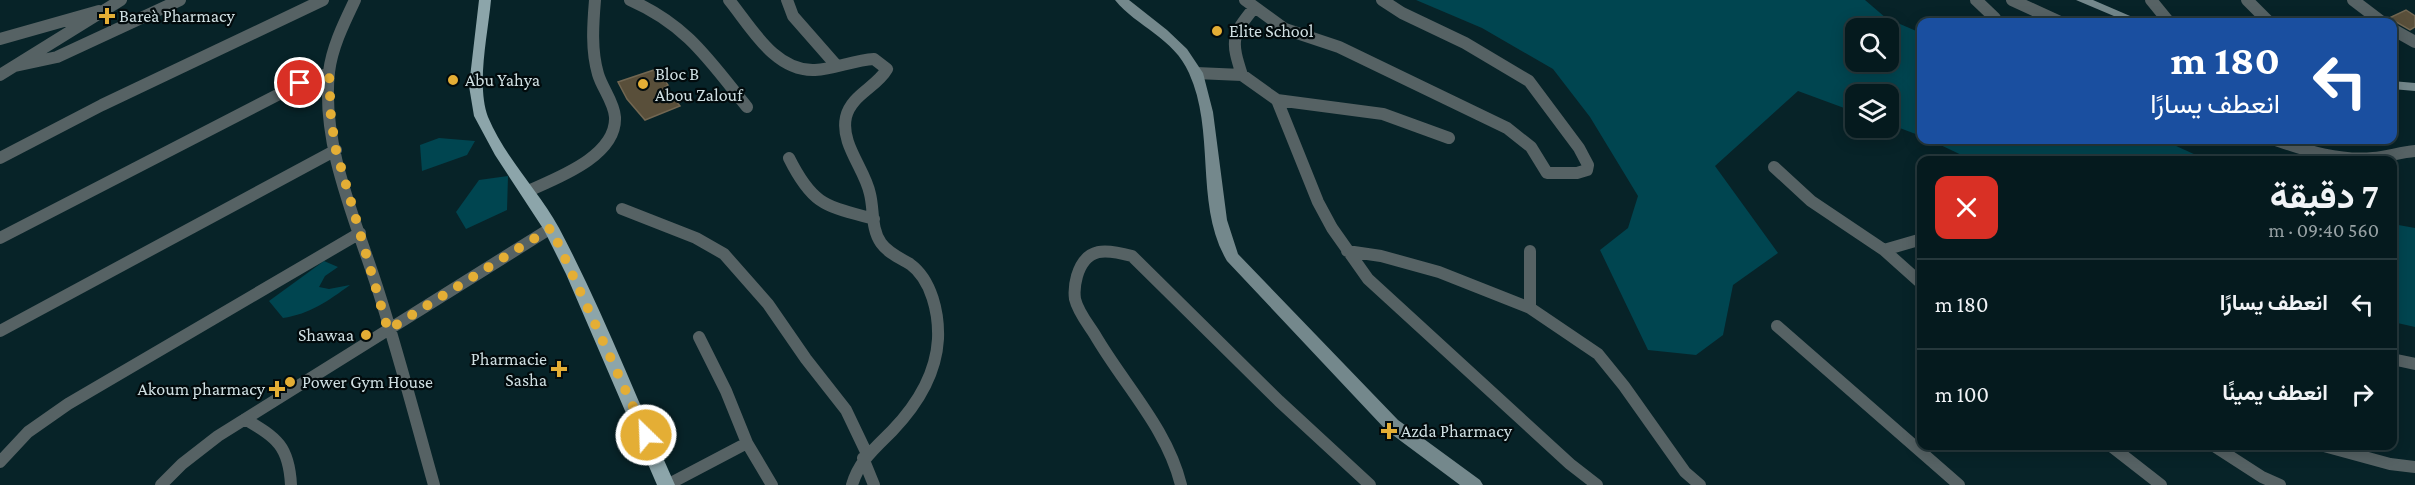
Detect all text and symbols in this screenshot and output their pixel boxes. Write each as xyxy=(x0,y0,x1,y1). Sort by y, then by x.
place label: Bareà Pharmacy xyxy=(119,6,236,26)
marker: Bareà Pharmacy xyxy=(100,9,114,23)
map controls xyxy=(1845,18,1899,138)
button: search xyxy=(1845,18,1899,72)
place label: Elite School xyxy=(1229,21,1314,41)
marker: Elite School xyxy=(1210,24,1224,38)
text: 180 m xyxy=(2171,36,2280,83)
icon: left xyxy=(2301,42,2379,120)
pin xyxy=(274,57,325,108)
place label: Bloc B Abou Zalouf xyxy=(655,64,744,105)
icon: arrive xyxy=(283,66,316,99)
place label: Abu Yahya xyxy=(465,70,540,90)
marker: Abu Yahya xyxy=(446,73,460,87)
marker: Bloc B Abou Zalouf xyxy=(636,77,650,91)
button: layers xyxy=(1845,84,1899,138)
text: انعطف يسارًا xyxy=(2150,89,2280,119)
button: close xyxy=(1935,176,1998,239)
text: 7 دقيقة xyxy=(2270,176,2379,216)
text: 560 m · 09:40 xyxy=(2268,219,2379,241)
icon: left xyxy=(2346,288,2379,321)
text: انعطف يسارًا xyxy=(2220,290,2328,315)
text: 180 m xyxy=(1935,292,1988,317)
place label: Shawaa xyxy=(298,325,354,345)
marker: Shawaa xyxy=(359,328,373,342)
place label: Pharmacie Sasha xyxy=(471,349,547,390)
marker: Pharmacie Sasha xyxy=(552,362,566,376)
place label: Power Gym House xyxy=(302,372,433,392)
marker: Power Gym House xyxy=(283,375,297,389)
icon: right xyxy=(2346,378,2379,411)
place label: Akoum pharmacy xyxy=(138,379,266,399)
text: انعطف يمينًا xyxy=(2222,380,2328,405)
marker: Akoum pharmacy xyxy=(270,382,284,396)
text: 100 m xyxy=(1935,382,1989,407)
position arrow xyxy=(614,403,678,467)
place label: Azda Pharmacy xyxy=(1401,421,1513,441)
marker: Azda Pharmacy xyxy=(1382,424,1396,438)

